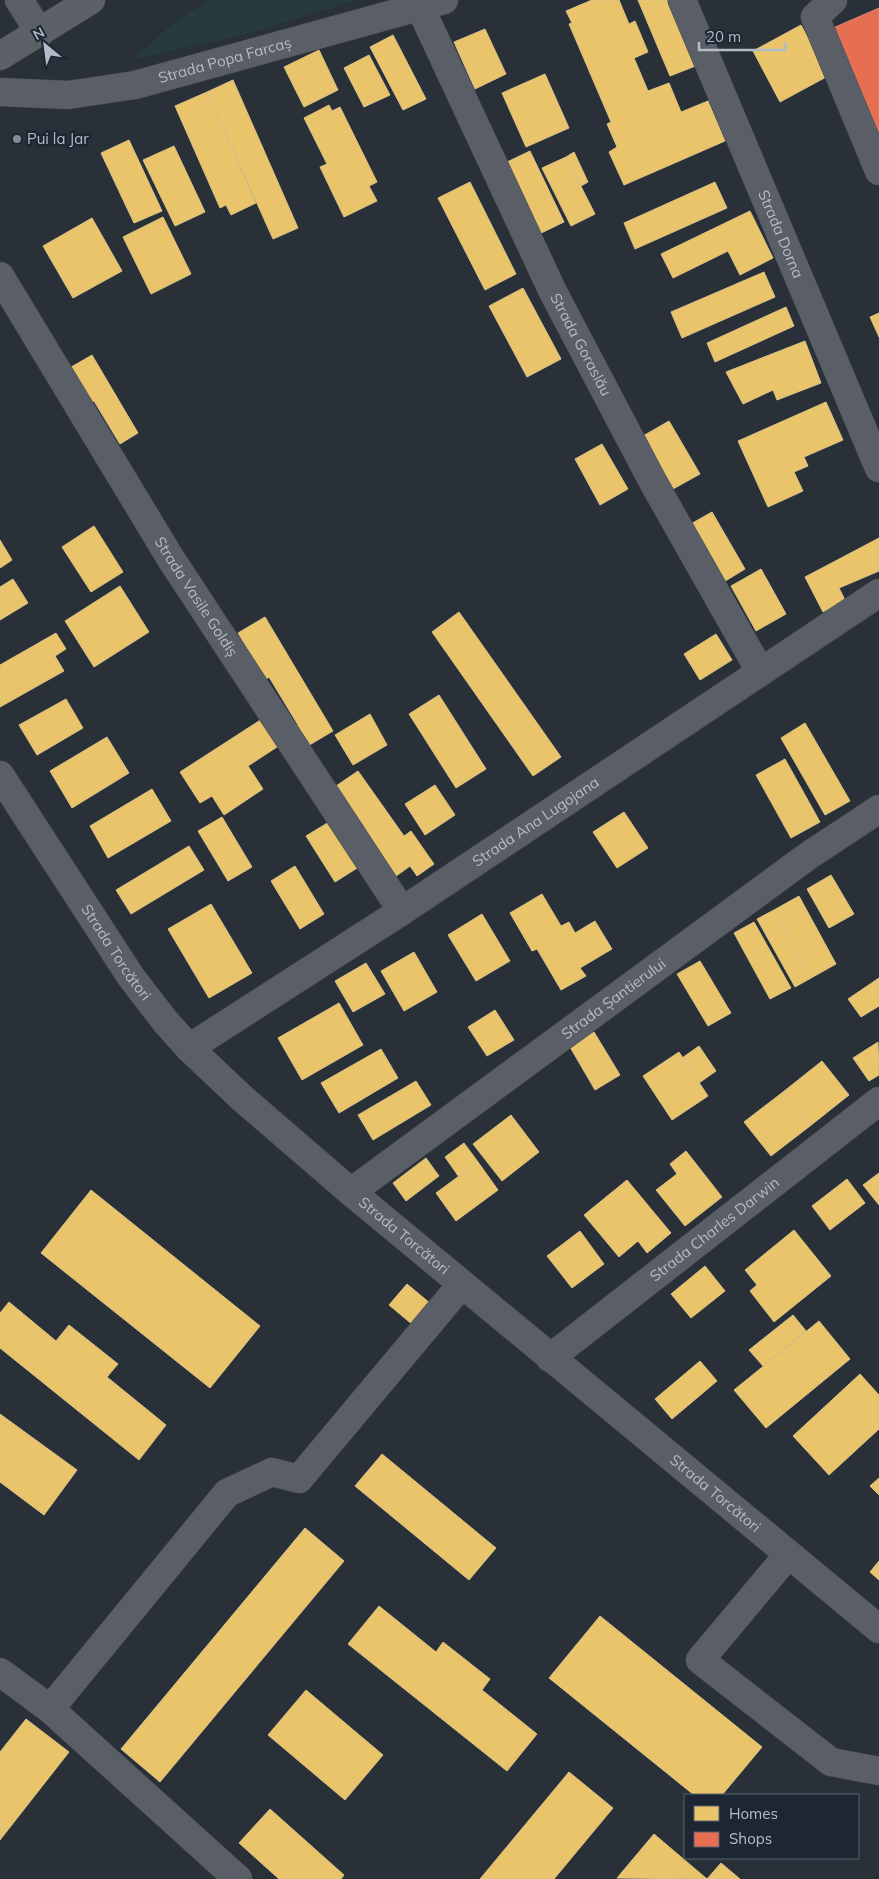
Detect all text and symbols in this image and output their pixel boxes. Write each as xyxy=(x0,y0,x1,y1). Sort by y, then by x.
north arrow xyxy=(20,20,70,70)
scale bar xyxy=(699,20,785,52)
text: N xyxy=(30,23,48,44)
text: 20 m xyxy=(706,27,741,46)
street label: Strada Popa Farcaș xyxy=(156,32,293,87)
place label: Pui la Jar xyxy=(27,129,89,148)
marker: Pui la Jar xyxy=(11,133,23,145)
street label: Strada Dorna xyxy=(754,187,808,281)
street label: Strada Goraslău xyxy=(546,290,616,399)
street label: Strada Vasile Goldiș xyxy=(151,533,242,660)
street label: Strada Ana Lugojana xyxy=(468,772,602,870)
street label: Strada Torcători xyxy=(77,900,156,1004)
street label: Strada Șantierului xyxy=(557,954,669,1043)
street label: Strada Charles Darwin xyxy=(646,1172,783,1285)
street label: Strada Torcători xyxy=(355,1192,453,1278)
street label: Strada Torcători xyxy=(666,1450,765,1536)
legend xyxy=(684,1794,859,1859)
text: Homes xyxy=(729,1804,778,1823)
text: Shops xyxy=(729,1829,772,1848)

